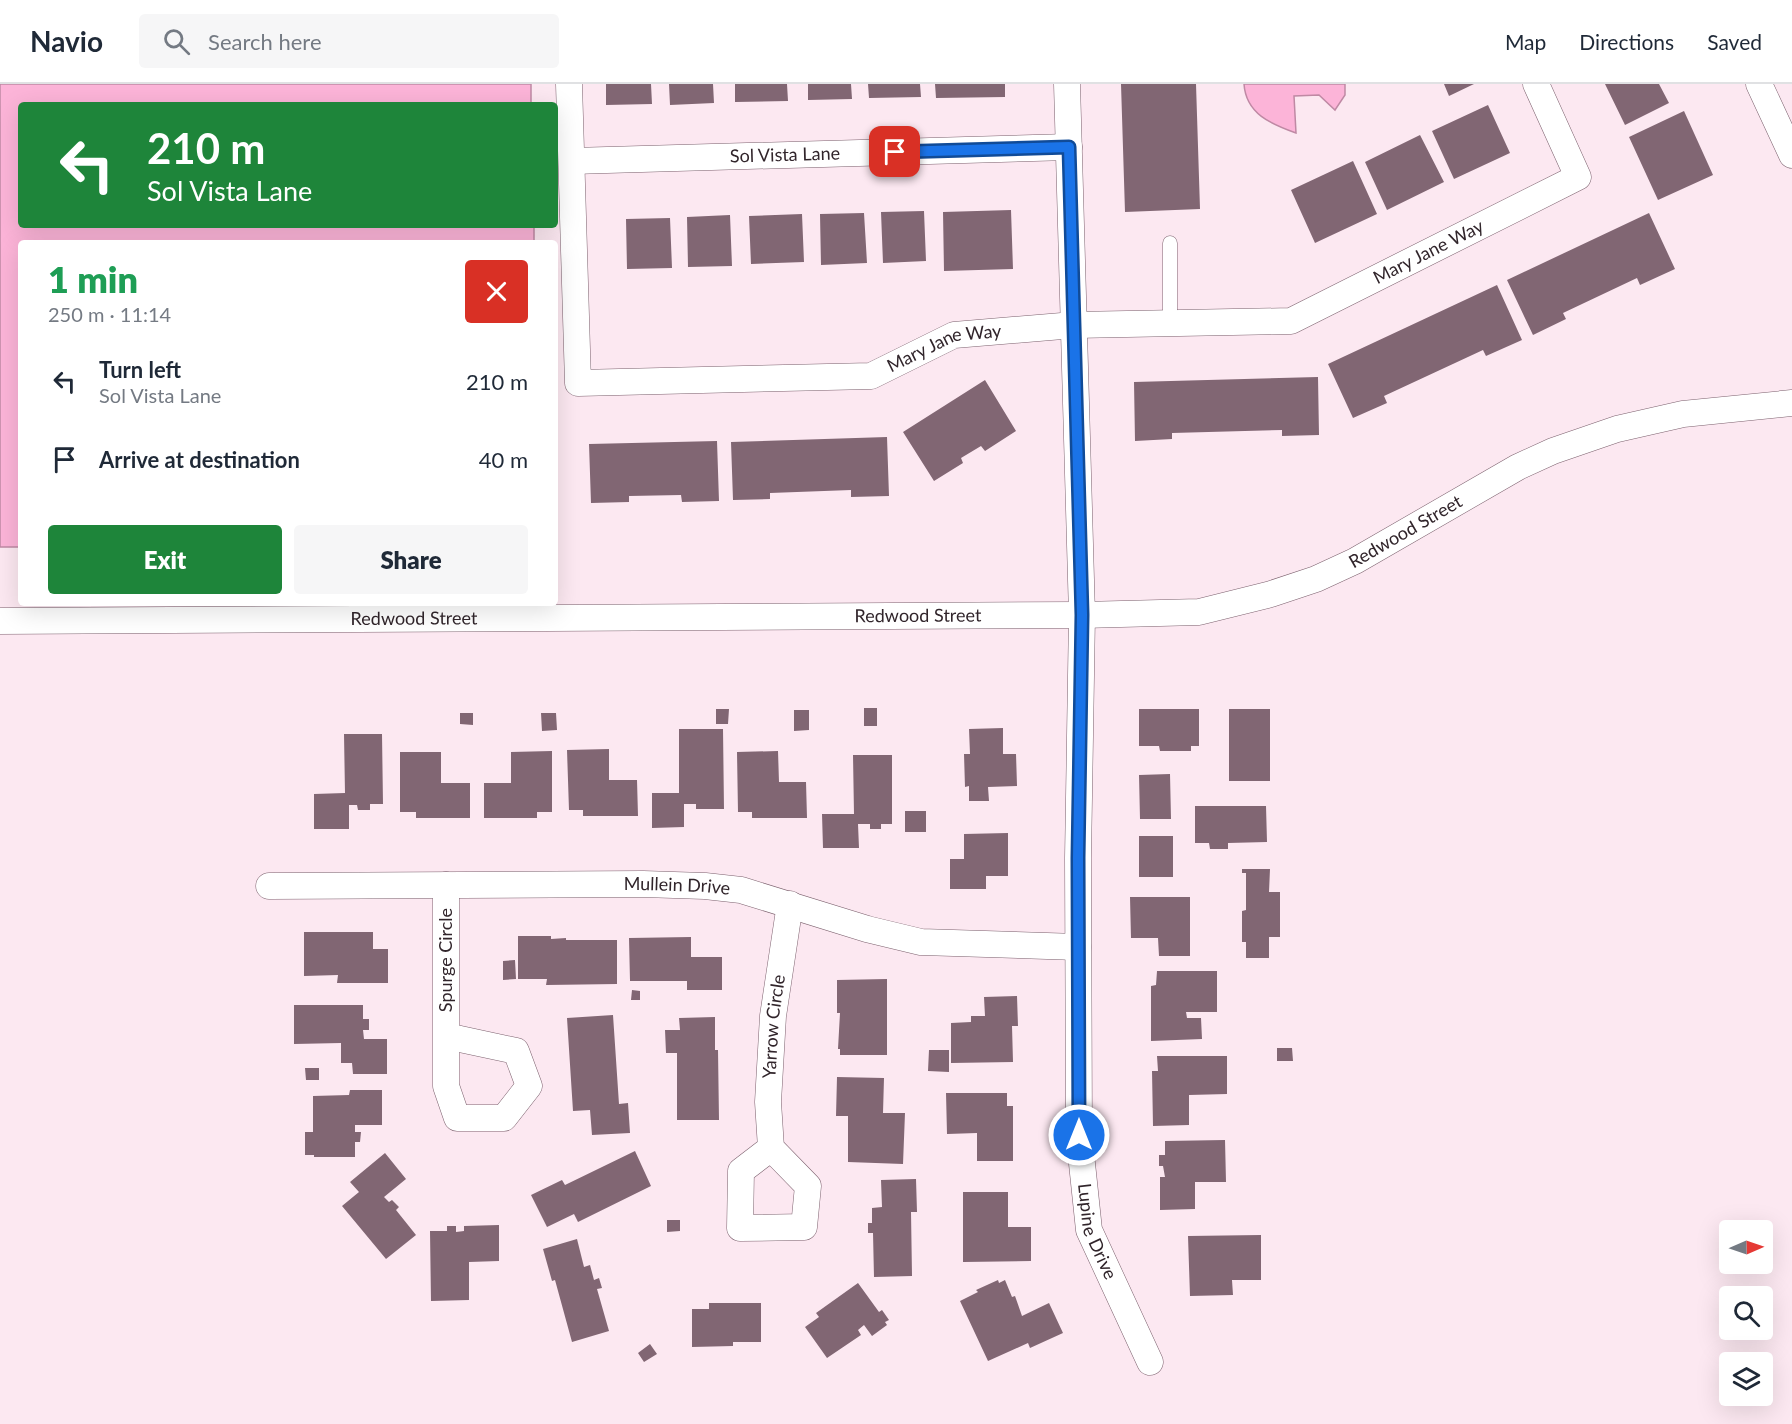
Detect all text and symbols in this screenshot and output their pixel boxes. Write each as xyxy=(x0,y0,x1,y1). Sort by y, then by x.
search box xyxy=(139,14,559,68)
text: Navio xyxy=(30,24,103,58)
icon: search xyxy=(160,25,193,58)
text: Search here xyxy=(208,28,322,55)
text: Map xyxy=(1505,29,1546,54)
text: Directions xyxy=(1579,29,1674,54)
text: Saved xyxy=(1707,29,1762,54)
text: 210 m xyxy=(147,123,265,173)
icon: left xyxy=(48,126,126,204)
pin xyxy=(869,126,920,177)
icon: arrive xyxy=(878,135,911,168)
street label: Sol Vista Lane xyxy=(729,141,840,167)
text: Sol Vista Lane xyxy=(147,174,312,207)
street label: Mary Jane Way xyxy=(1369,214,1487,288)
text: 1 min xyxy=(48,257,138,301)
button: close xyxy=(465,260,528,323)
text: 250 m · 11:14 xyxy=(48,302,171,326)
street label: Mary Jane Way xyxy=(883,319,1003,376)
text: Turn left xyxy=(99,356,181,383)
icon: left xyxy=(48,365,81,398)
text: 210 m xyxy=(466,368,528,395)
text: Sol Vista Lane xyxy=(99,383,221,407)
icon: arrive xyxy=(48,443,81,476)
text: Arrive at destination xyxy=(99,446,300,473)
text: 40 m xyxy=(479,446,528,473)
street label: Redwood Street xyxy=(1345,489,1466,572)
button: Exit xyxy=(48,525,282,594)
button: Share xyxy=(294,525,528,594)
street label: Redwood Street xyxy=(854,604,982,626)
street label: Redwood Street xyxy=(350,606,478,629)
street label: Mullein Drive xyxy=(624,872,731,899)
street label: Spurge Circle xyxy=(434,908,456,1012)
street label: Yarrow Circle xyxy=(757,973,789,1079)
position arrow xyxy=(1047,1103,1111,1167)
street label: Lupine Drive xyxy=(1074,1182,1122,1283)
north arrow xyxy=(1719,1220,1773,1274)
map controls xyxy=(1719,1220,1773,1406)
button: search xyxy=(1719,1286,1773,1340)
button: layers xyxy=(1719,1352,1773,1406)

